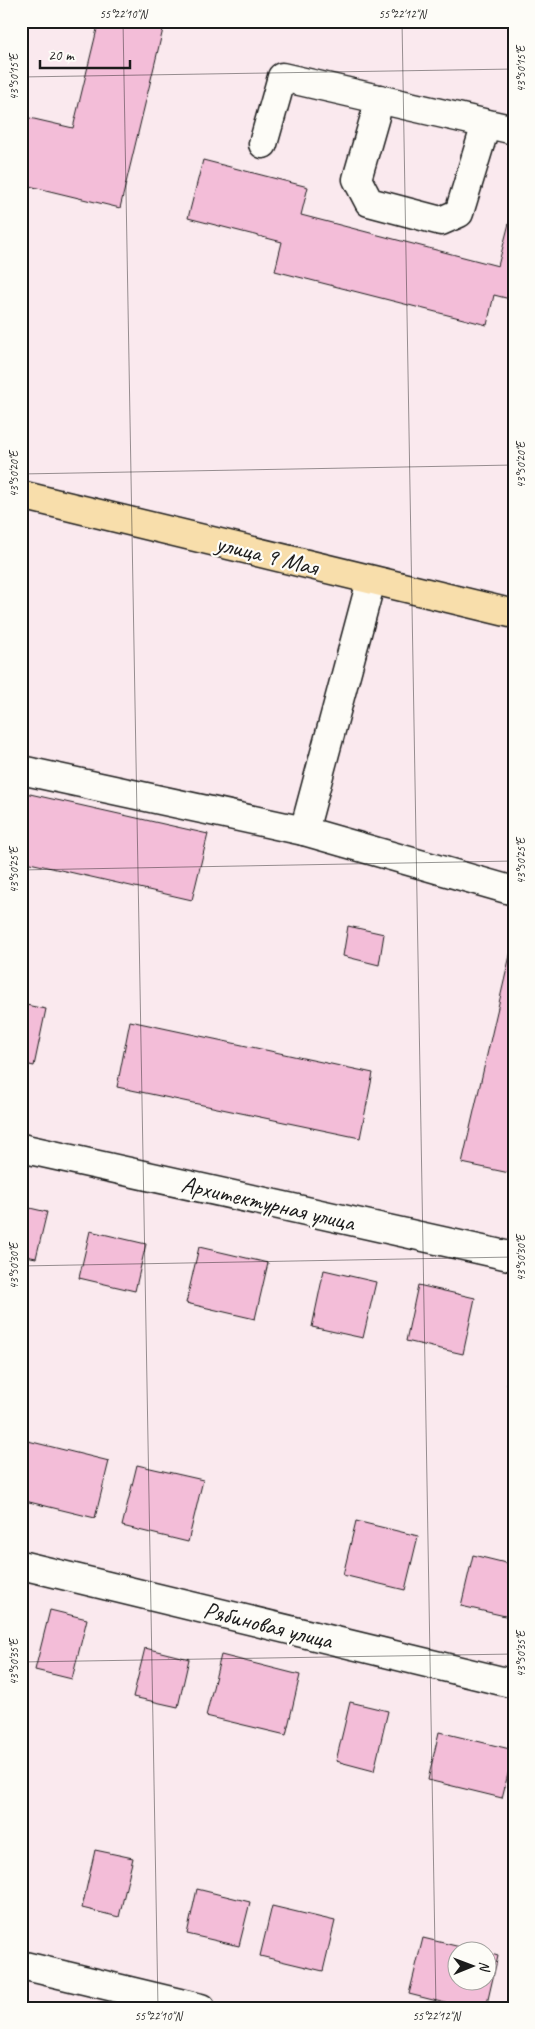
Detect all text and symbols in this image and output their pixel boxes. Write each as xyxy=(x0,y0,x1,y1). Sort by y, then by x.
text: 55°22'10"N xyxy=(99,6,148,22)
text: 55°22'12"N xyxy=(378,6,427,22)
scale bar xyxy=(40,38,130,70)
text: 43°50'15"E xyxy=(513,44,529,92)
text: 20 m xyxy=(48,46,75,65)
text: 43°50'15"E xyxy=(6,52,22,100)
text: 43°50'20"E xyxy=(513,440,529,488)
text: 43°50'20"E xyxy=(6,449,22,497)
street label: улица 9 Мая xyxy=(211,527,322,582)
text: 43°50'25"E xyxy=(513,836,529,884)
text: 43°50'25"E xyxy=(6,845,22,893)
street label: Архитектурная улица xyxy=(179,1169,359,1238)
text: 43°50'30"E xyxy=(513,1233,529,1281)
text: 43°50'30"E xyxy=(6,1241,22,1289)
street label: Рябиновая улица xyxy=(201,1595,337,1656)
text: 43°50'35"E xyxy=(513,1629,529,1677)
text: 43°50'35"E xyxy=(6,1637,22,1685)
north arrow xyxy=(448,1942,498,1992)
text: N xyxy=(476,1961,493,1973)
text: 55°22'10"N xyxy=(134,2008,183,2024)
text: 55°22'12"N xyxy=(412,2008,461,2024)

